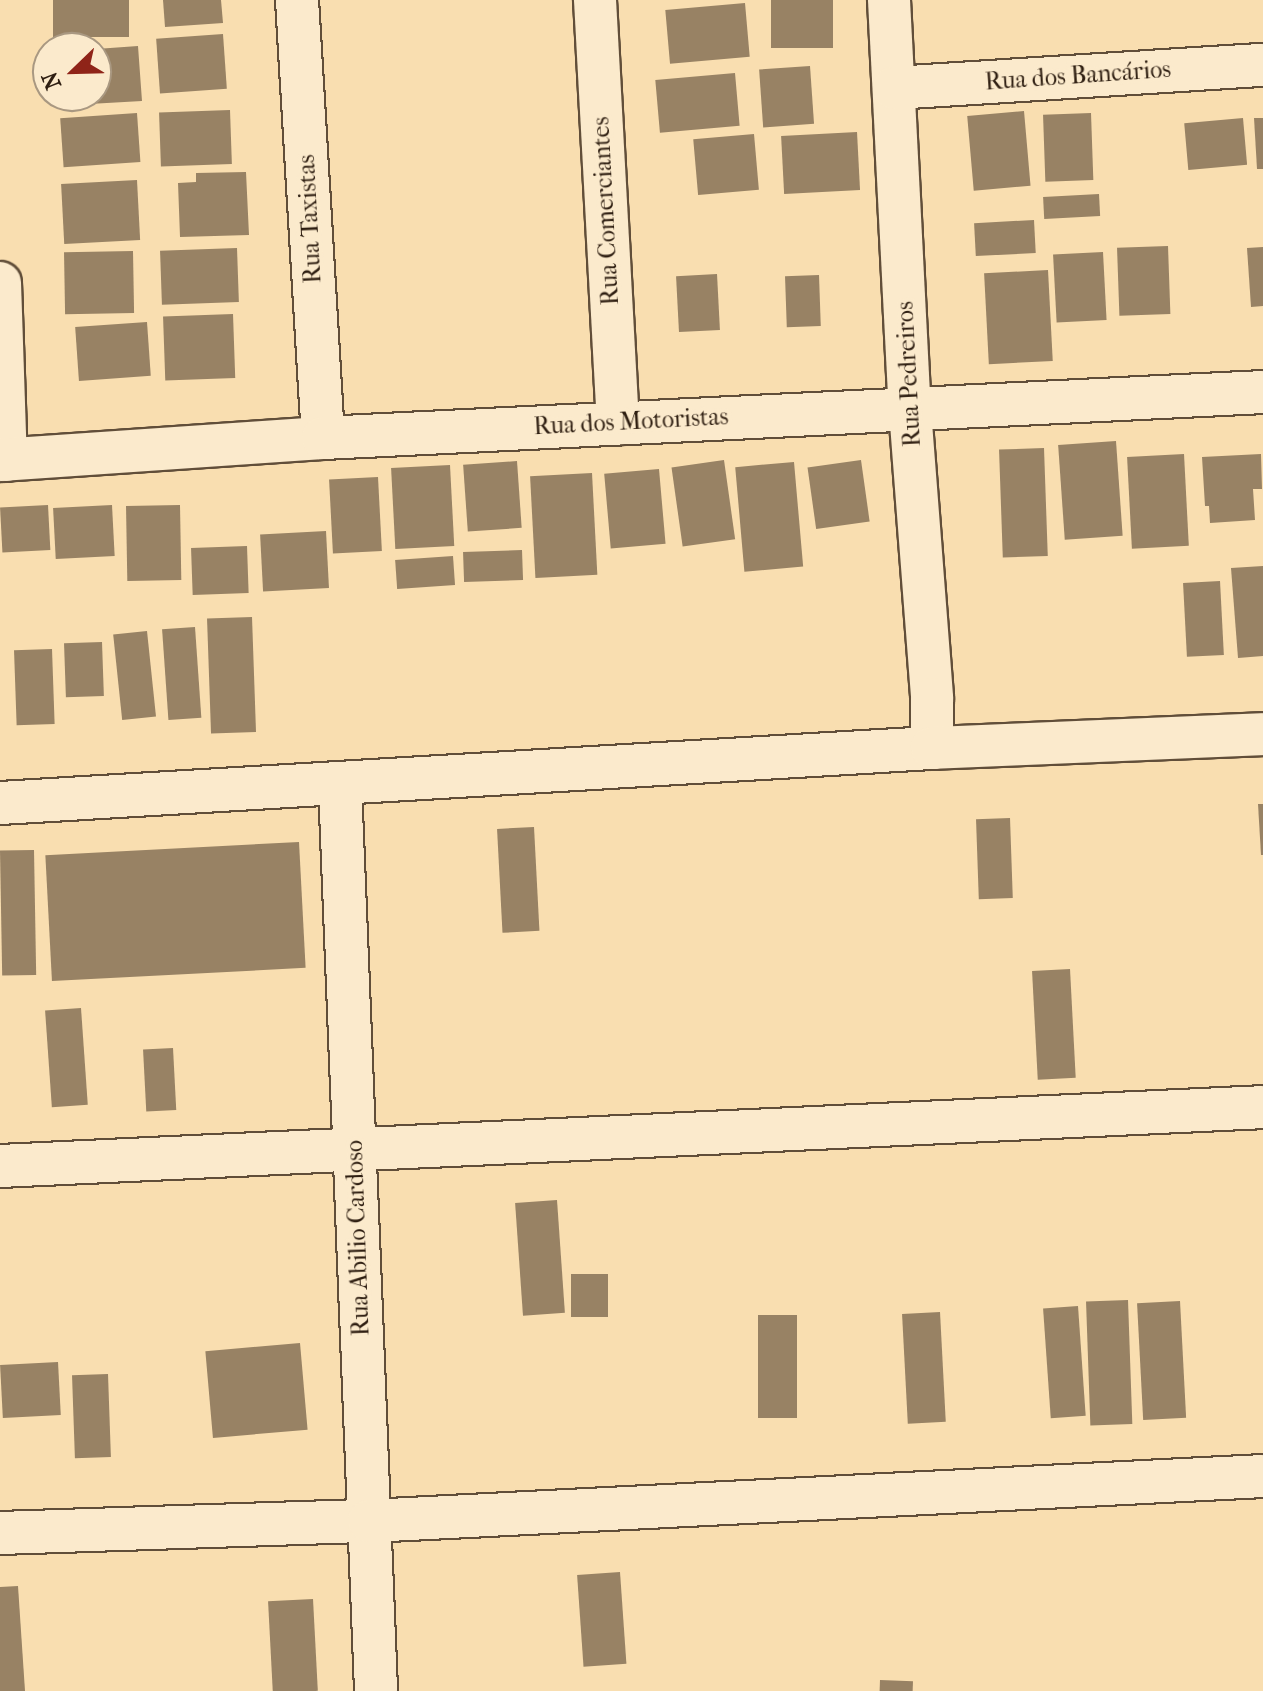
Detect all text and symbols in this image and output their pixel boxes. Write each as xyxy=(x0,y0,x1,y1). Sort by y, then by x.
north arrow xyxy=(32,32,112,112)
street label: Rua dos Bancários xyxy=(984,55,1172,97)
text: N xyxy=(37,68,67,93)
street label: Rua Comerciantes xyxy=(587,116,625,306)
street label: Rua Taxistas xyxy=(292,154,328,284)
street label: Rua Pedreiros xyxy=(891,300,927,448)
street label: Rua dos Motoristas xyxy=(533,403,729,441)
street label: Rua Abilio Cardoso xyxy=(340,1139,376,1337)

